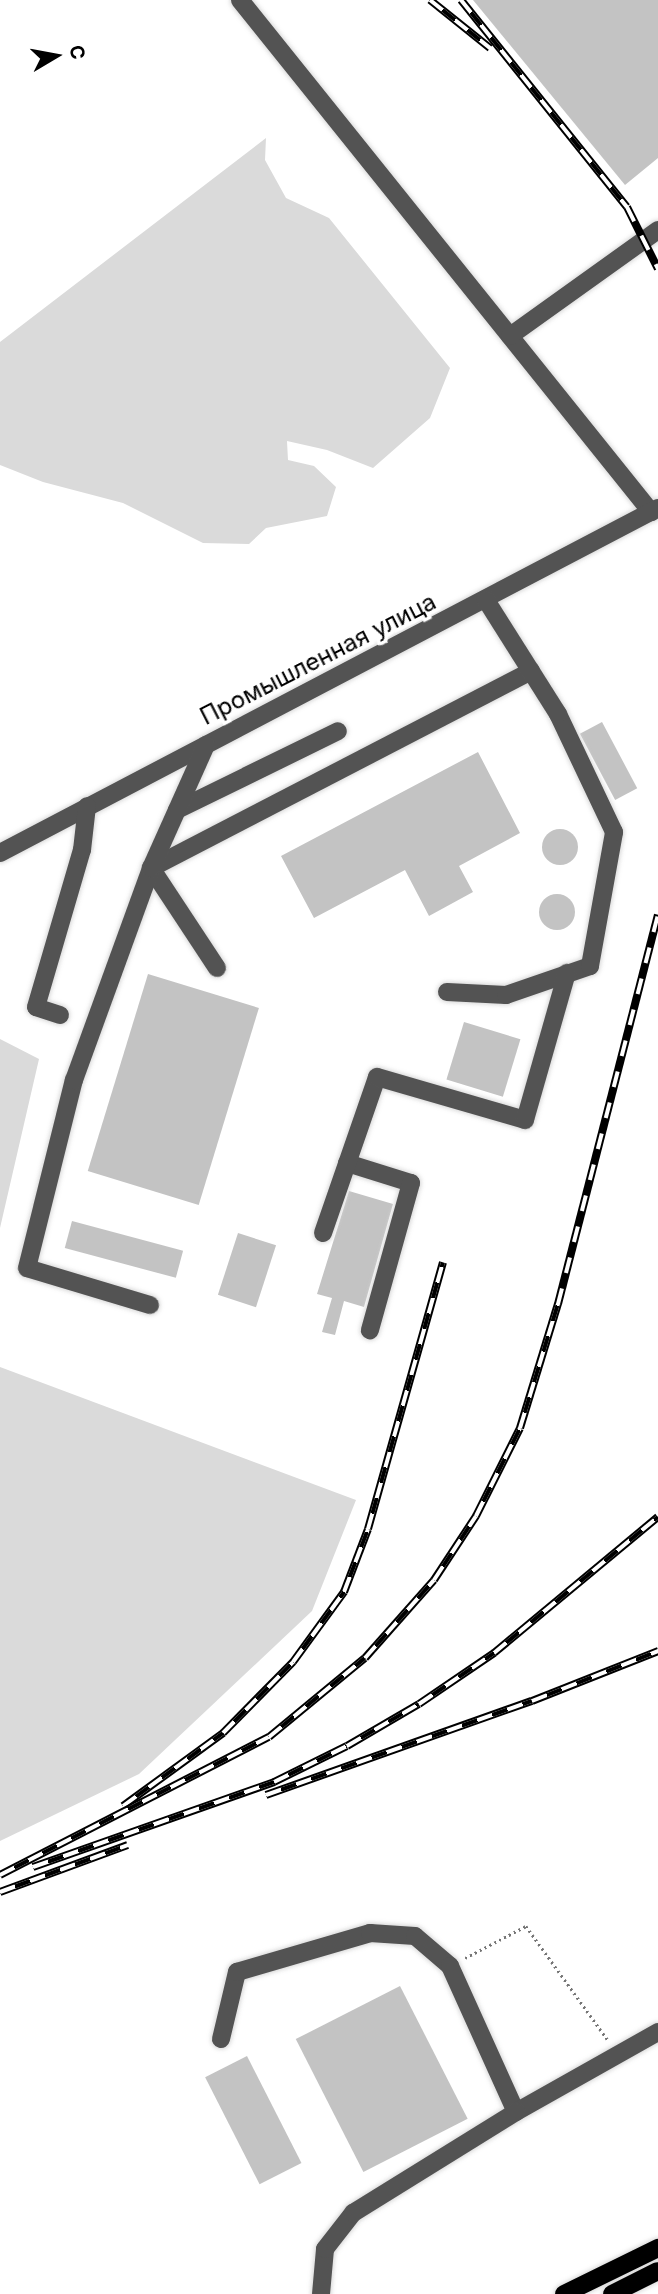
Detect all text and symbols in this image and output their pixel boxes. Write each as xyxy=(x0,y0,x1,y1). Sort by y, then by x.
north arrow xyxy=(21,21,91,91)
text: С xyxy=(65,43,90,61)
street label: Промышленная улица xyxy=(195,587,441,731)

